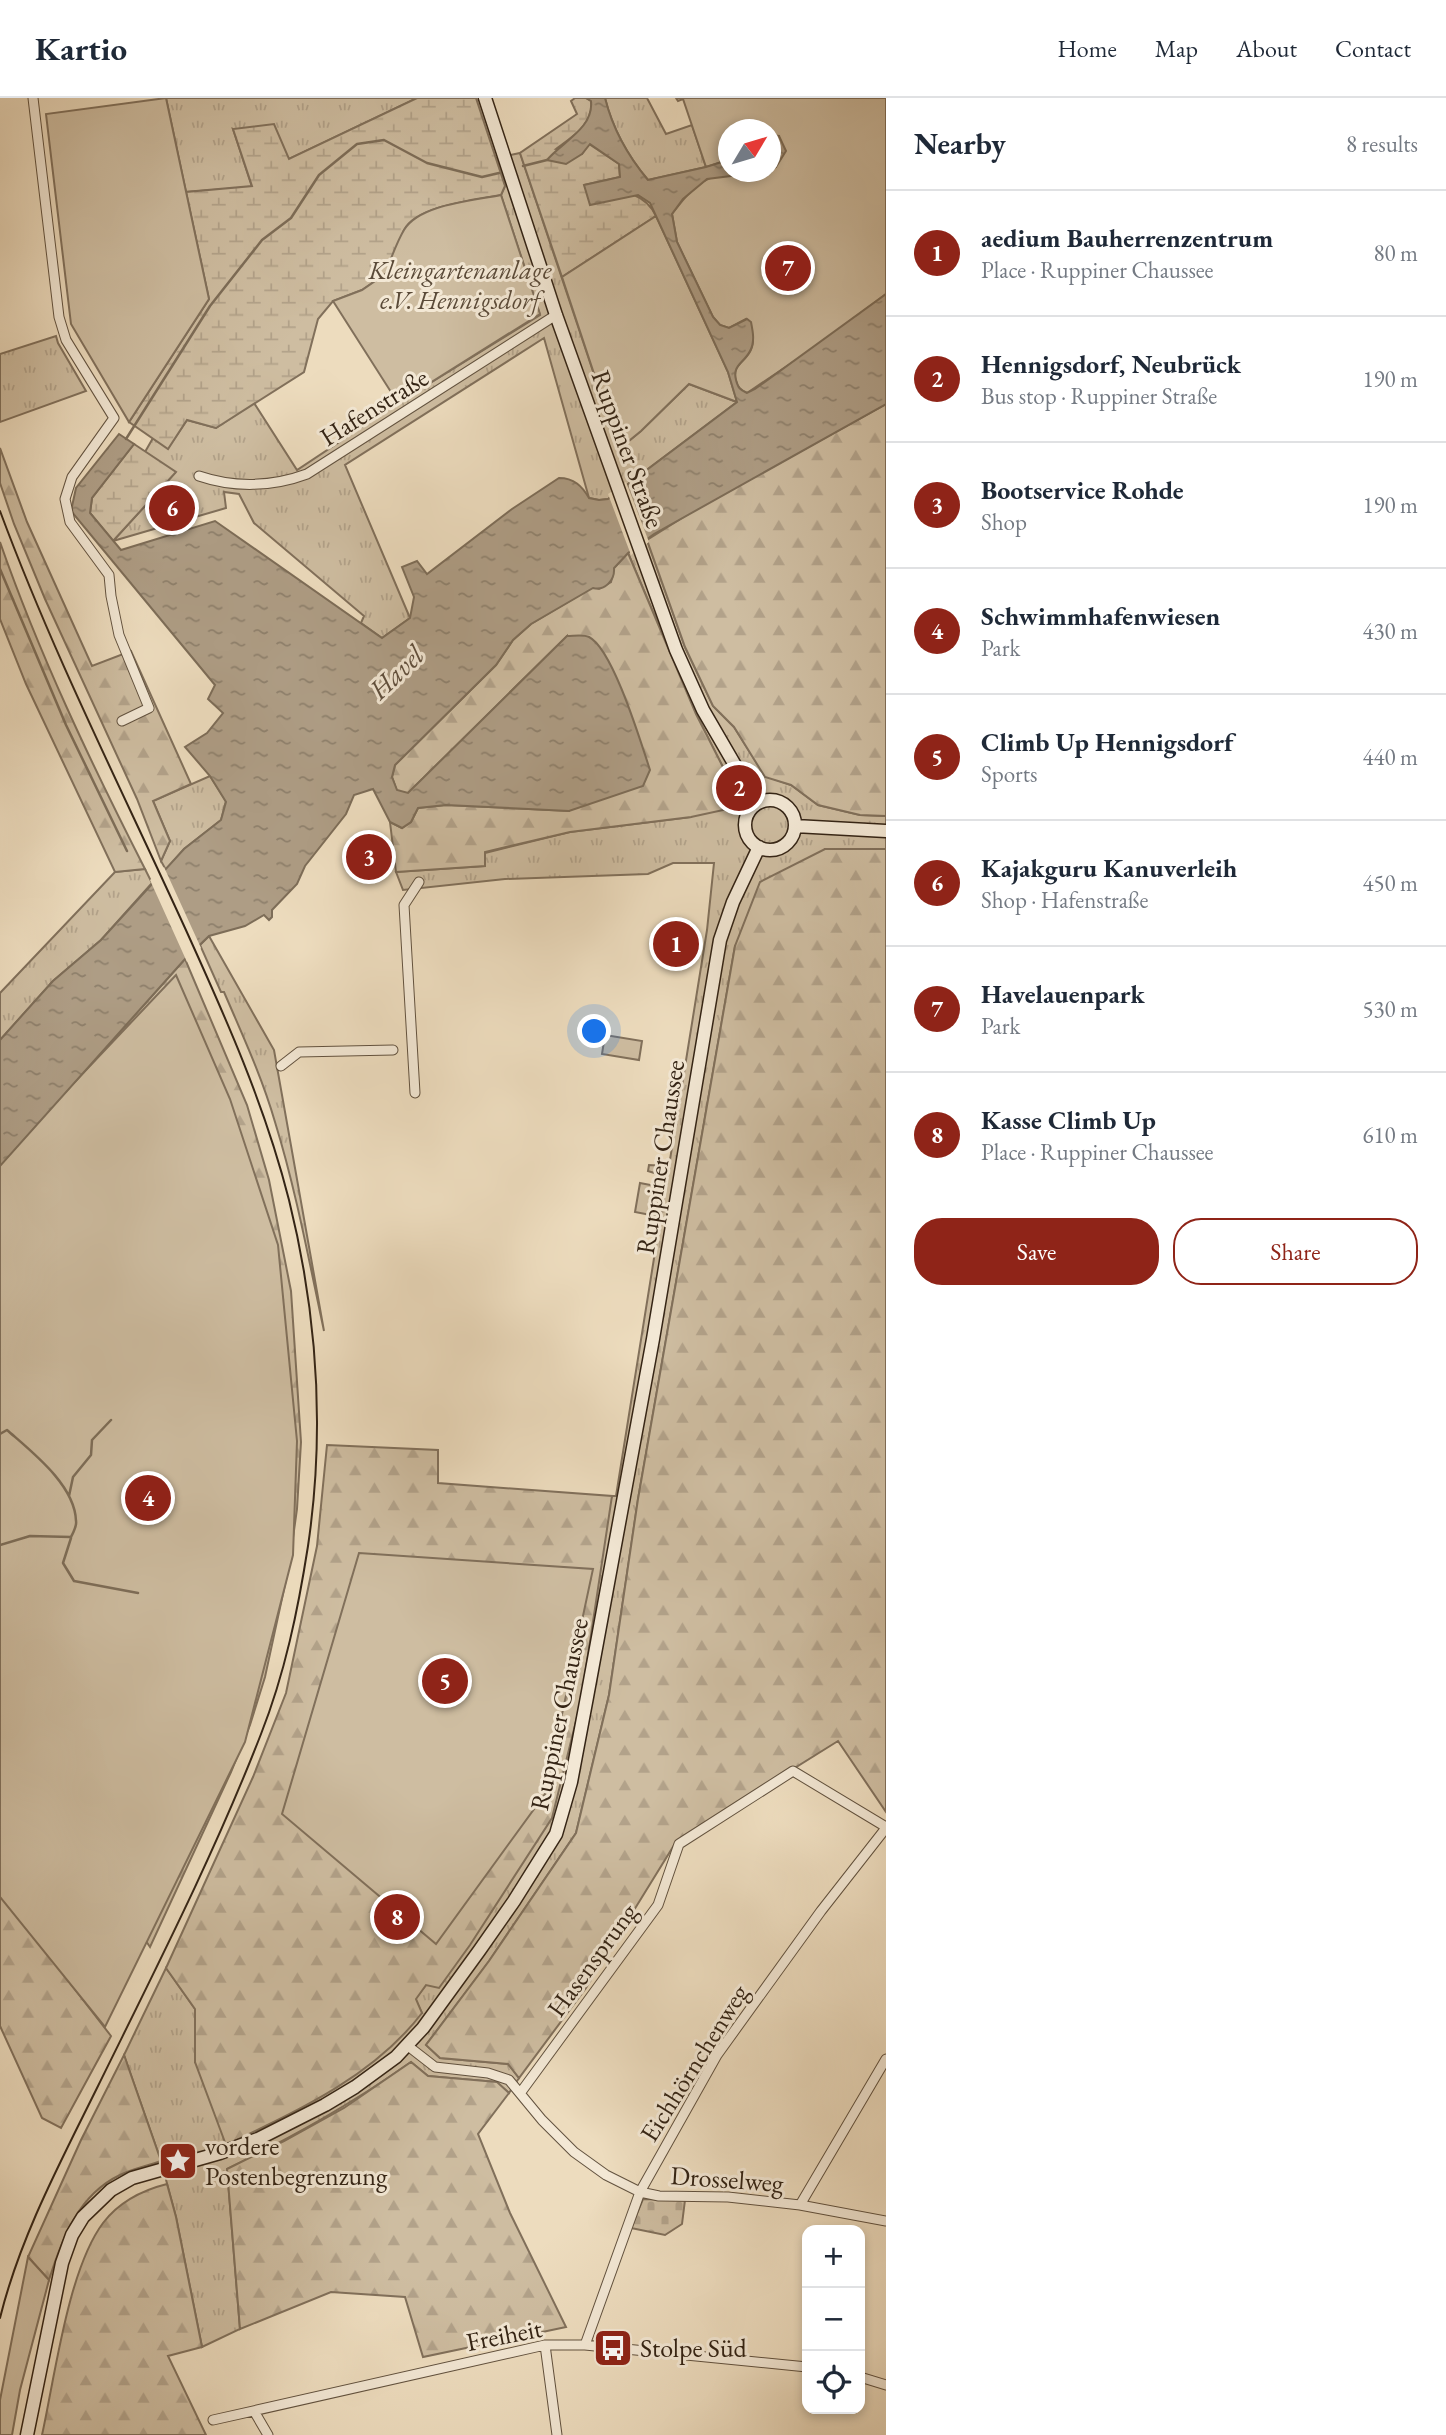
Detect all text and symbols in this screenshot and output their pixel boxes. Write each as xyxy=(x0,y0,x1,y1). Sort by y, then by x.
text: Kartio xyxy=(35,27,127,70)
text: Home xyxy=(1057,33,1117,64)
text: Map xyxy=(1155,33,1198,64)
text: About xyxy=(1236,33,1297,64)
text: Contact xyxy=(1335,33,1411,64)
north arrow xyxy=(718,119,781,182)
text: Nearby xyxy=(914,124,1006,163)
text: 8 results xyxy=(1346,129,1418,159)
text: aedium Bauherrenzentrum xyxy=(981,221,1273,255)
text: 1 xyxy=(931,238,943,268)
text: 80 m xyxy=(1373,238,1418,268)
pin: 7 xyxy=(765,242,811,294)
park label: Kleingartenanlage e.V. Hennigsdorf xyxy=(367,253,553,317)
text: Place · Ruppiner Chaussee xyxy=(981,255,1214,285)
text: Hennigsdorf, Neubrück xyxy=(981,347,1241,381)
street label: Hafenstraße xyxy=(313,360,435,454)
text: 2 xyxy=(931,364,943,394)
text: 190 m xyxy=(1362,364,1418,394)
street label: Ruppiner Straße xyxy=(584,365,672,533)
text: Bus stop · Ruppiner Straße xyxy=(981,381,1217,411)
text: Bootservice Rohde xyxy=(981,473,1184,507)
pin: 6 xyxy=(149,482,195,534)
text: 3 xyxy=(931,490,943,520)
text: 190 m xyxy=(1362,490,1418,520)
text: Shop xyxy=(981,507,1027,537)
text: Schwimmhafenwiesen xyxy=(981,599,1220,633)
text: 4 xyxy=(931,616,943,646)
text: 430 m xyxy=(1362,616,1418,646)
text: Park xyxy=(981,633,1020,663)
water label: Havel xyxy=(360,636,432,708)
text: Climb Up Hennigsdorf xyxy=(981,725,1233,759)
text: 5 xyxy=(931,742,943,772)
text: 440 m xyxy=(1362,742,1418,772)
text: Sports xyxy=(981,759,1037,789)
pin: 2 xyxy=(716,762,762,814)
pin: 3 xyxy=(346,831,392,883)
text: Kajakguru Kanuverleih xyxy=(981,851,1237,885)
text: 6 xyxy=(931,868,943,898)
text: 450 m xyxy=(1362,868,1418,898)
text: Shop · Hafenstraße xyxy=(981,885,1148,915)
pin: 1 xyxy=(653,918,699,970)
text: Havelauenpark xyxy=(981,977,1145,1011)
text: 7 xyxy=(931,994,943,1024)
text: 530 m xyxy=(1362,994,1418,1024)
text: Park xyxy=(981,1011,1020,1041)
your location xyxy=(577,1014,611,1048)
street label: Ruppiner Chaussee xyxy=(628,1058,692,1256)
text: Kasse Climb Up xyxy=(981,1103,1156,1137)
text: 8 xyxy=(931,1120,943,1150)
text: 610 m xyxy=(1362,1120,1418,1150)
text: Place · Ruppiner Chaussee xyxy=(981,1137,1214,1167)
button: Save xyxy=(914,1218,1159,1285)
button: Share xyxy=(1173,1218,1418,1285)
pin: 4 xyxy=(125,1472,171,1524)
street label: Ruppiner Chaussee xyxy=(522,1615,596,1813)
pin: 5 xyxy=(422,1655,468,1707)
pin: 8 xyxy=(374,1891,420,1943)
street label: Hasensprung xyxy=(539,1896,645,2024)
street label: Eichhörnchenweg xyxy=(632,1977,756,2148)
place label: vordere Postenbegrenzung xyxy=(205,2129,388,2193)
place icon: vordere Postenbegrenzung xyxy=(157,2140,199,2182)
street label: Drosselweg xyxy=(669,2158,785,2200)
map controls xyxy=(802,2225,865,2414)
button: + xyxy=(802,2225,865,2288)
button: − xyxy=(802,2288,865,2351)
street label: Freiheit xyxy=(463,2311,545,2359)
bus stop icon: Stolpe Süd xyxy=(592,2327,634,2369)
place label: Stolpe Süd xyxy=(640,2331,748,2365)
button: locate xyxy=(802,2351,865,2414)

